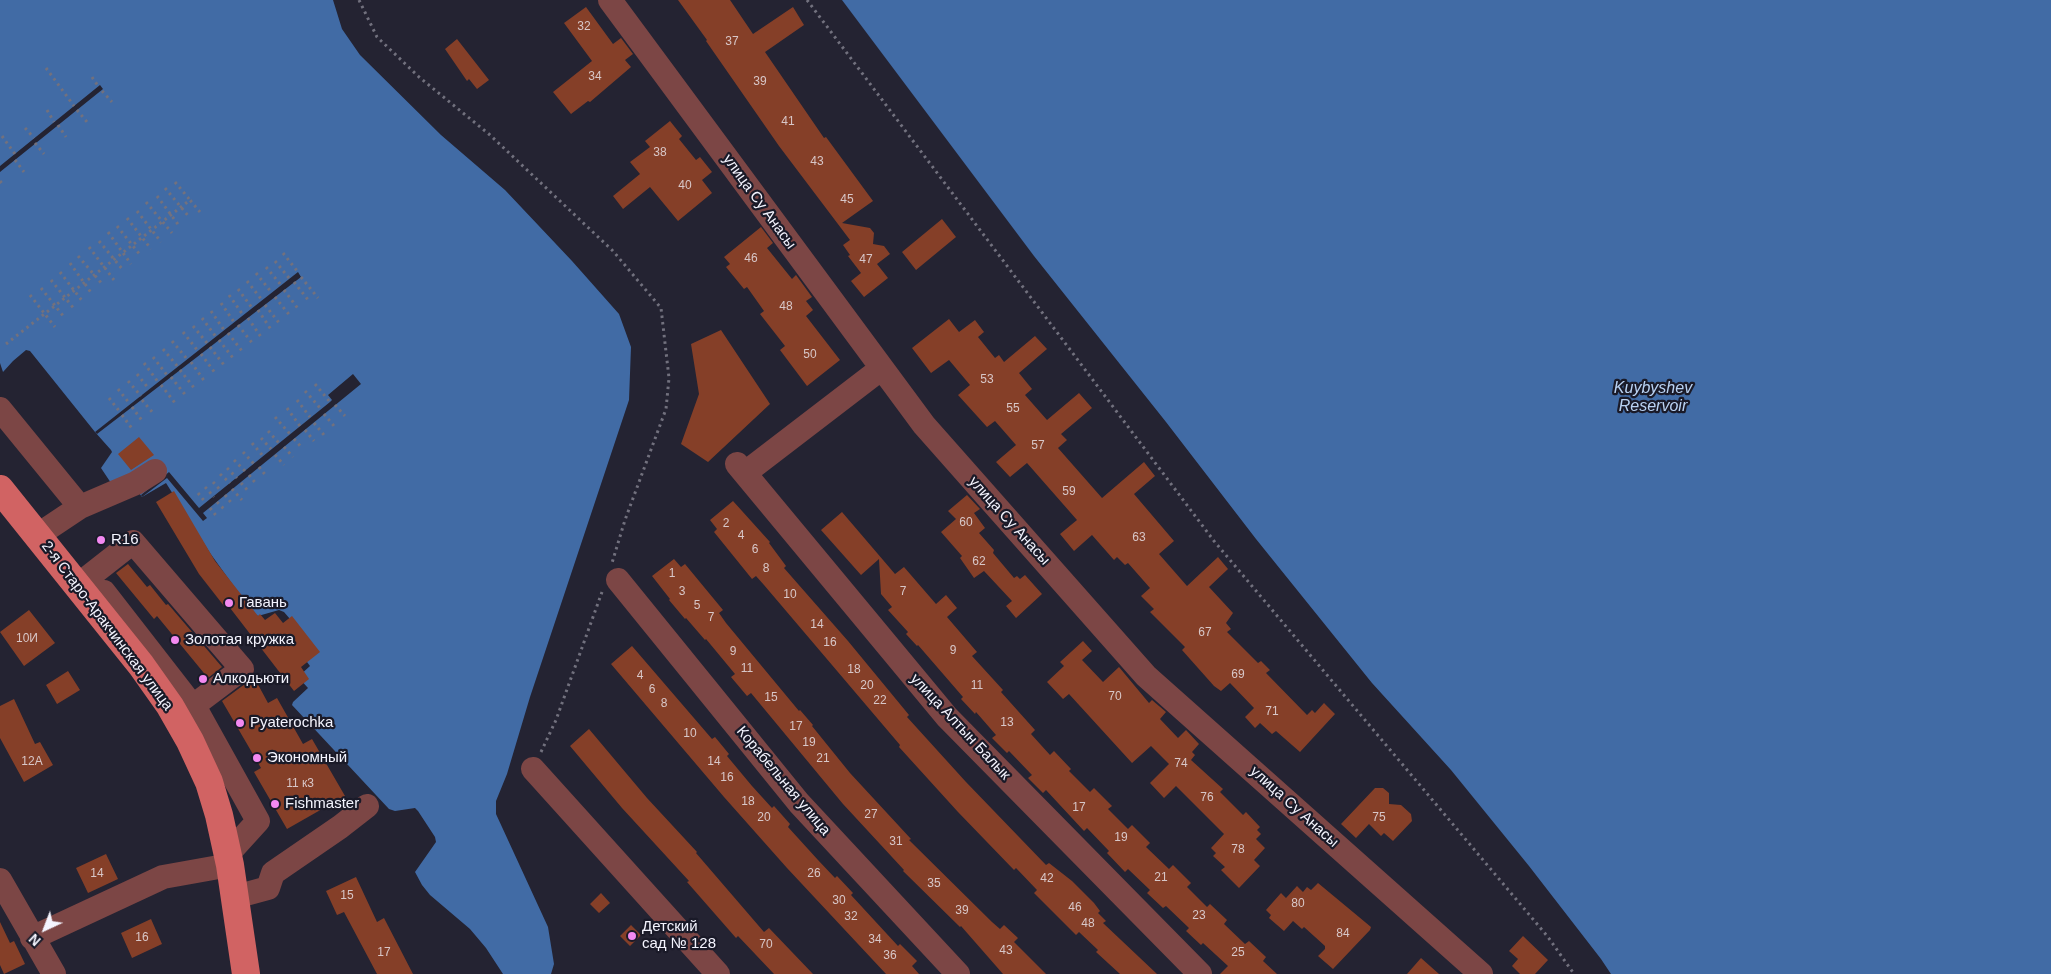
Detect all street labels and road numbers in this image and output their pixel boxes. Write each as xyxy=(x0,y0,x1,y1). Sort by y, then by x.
street label: улица Су Анасы xyxy=(719,151,799,253)
street label: улица Су Анасы xyxy=(965,473,1053,569)
street label: 2-я Старо-Аракчинская улица xyxy=(37,538,177,714)
street label: улица Алтын Балык xyxy=(906,670,1014,784)
street label: Корабельная улица xyxy=(732,723,834,839)
street label: улица Су Анасы xyxy=(1246,763,1342,851)

